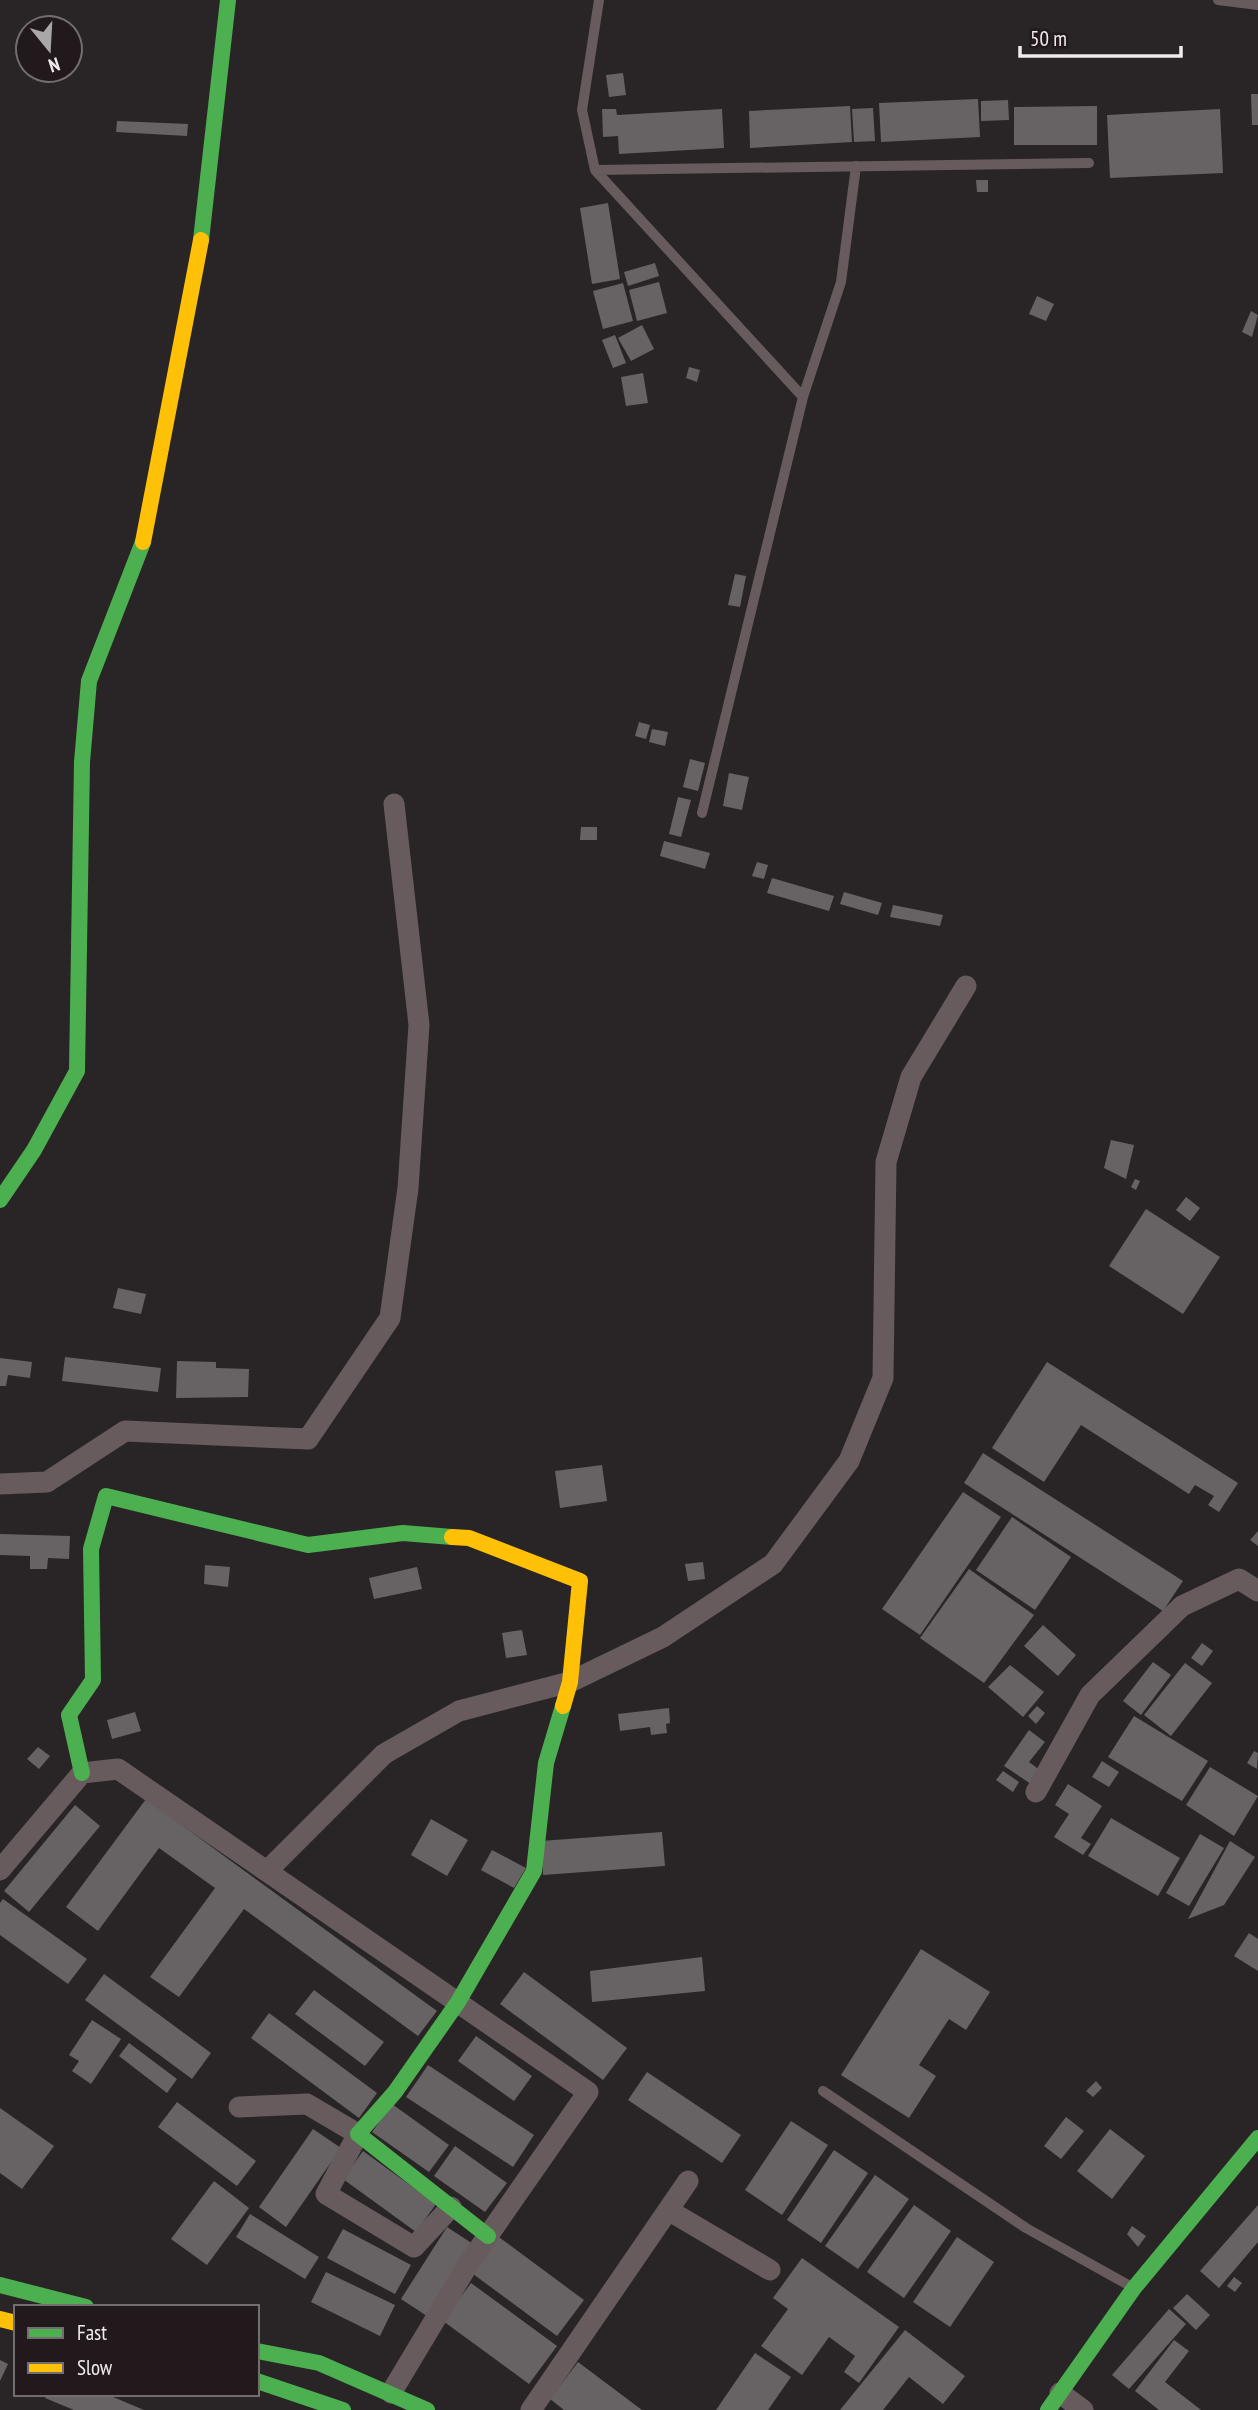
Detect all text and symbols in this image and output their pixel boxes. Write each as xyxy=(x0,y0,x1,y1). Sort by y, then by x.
north arrow xyxy=(14,14,84,84)
scale bar xyxy=(1020,14,1181,58)
text: 50 m xyxy=(1030,25,1067,52)
text: N xyxy=(46,52,63,78)
legend xyxy=(14,2305,259,2396)
text: Fast xyxy=(77,2319,107,2346)
text: Slow xyxy=(77,2354,113,2381)

